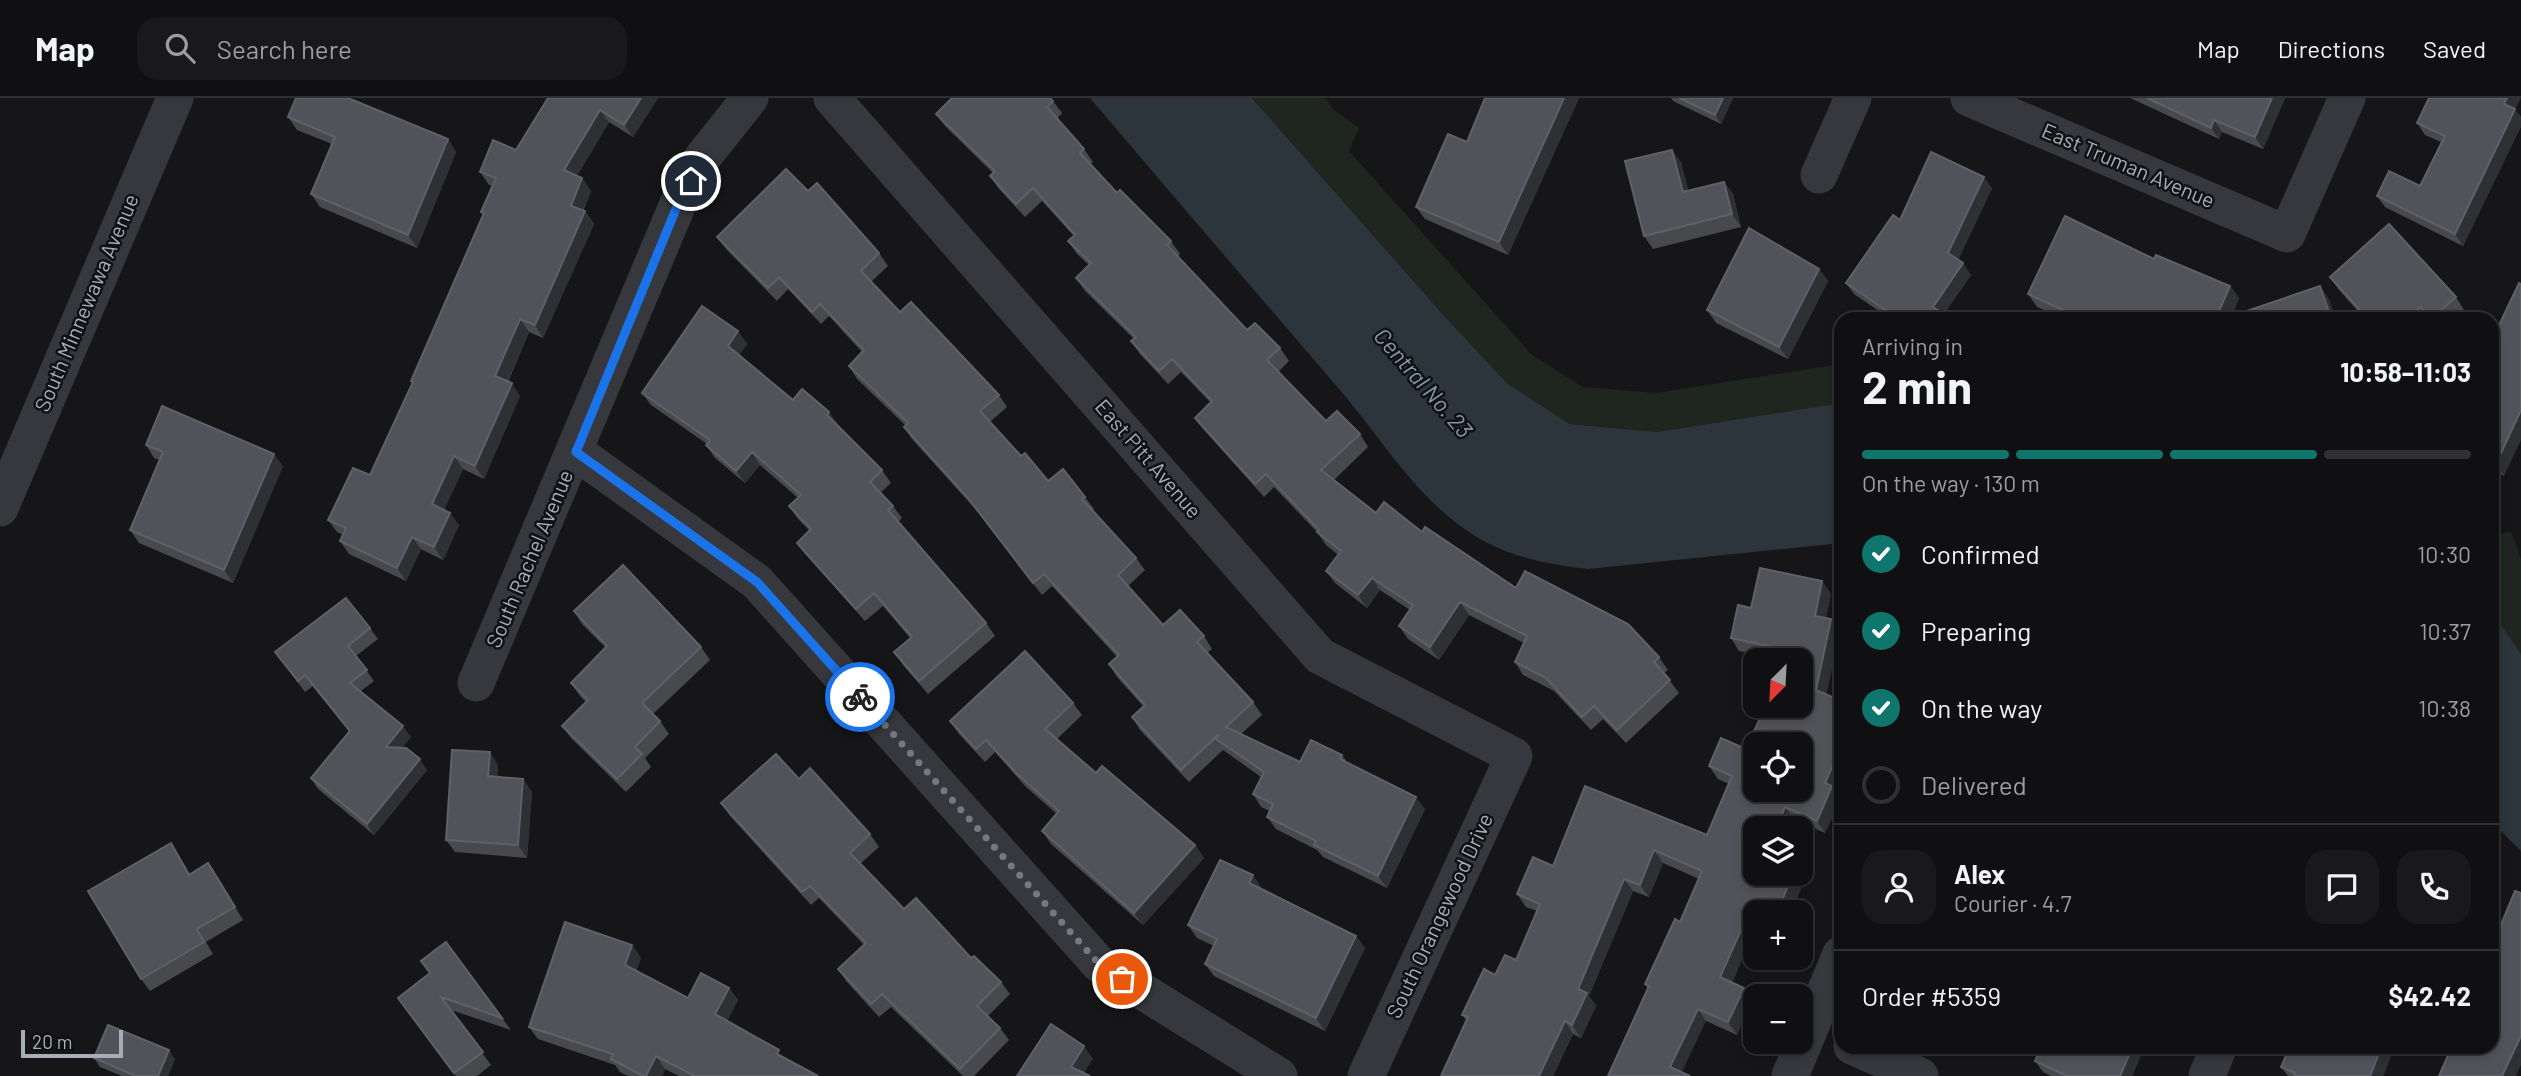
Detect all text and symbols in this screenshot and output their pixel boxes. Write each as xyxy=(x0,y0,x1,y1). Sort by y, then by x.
search box xyxy=(137,17,627,80)
text: Map xyxy=(35,28,95,68)
icon: search xyxy=(161,29,199,67)
text: Search here xyxy=(217,33,352,64)
text: Map xyxy=(2197,34,2240,63)
text: Directions xyxy=(2278,34,2385,63)
text: Saved xyxy=(2423,34,2486,63)
street label: East Truman Avenue xyxy=(2038,117,2219,212)
pin xyxy=(661,151,721,211)
icon: home xyxy=(672,162,710,200)
street label: South Minnewawa Avenue xyxy=(28,190,143,415)
water label: Central No. 23 xyxy=(1369,322,1479,443)
text: Arriving in xyxy=(1862,332,1963,360)
text: 10:58–11:03 xyxy=(2340,356,2471,387)
text: 2 min xyxy=(1862,358,1972,413)
street label: East Pitt Avenue xyxy=(1091,393,1208,523)
street label: South Rachel Avenue xyxy=(480,466,577,651)
text: On the way · 130 m xyxy=(1862,469,2040,497)
icon: check xyxy=(1862,535,1900,573)
text: Confirmed xyxy=(1921,538,2040,569)
text: 10:30 xyxy=(2417,540,2471,568)
icon: check xyxy=(1862,612,1900,650)
text: Preparing xyxy=(1921,615,2031,646)
text: 10:37 xyxy=(2419,617,2471,645)
north arrow xyxy=(1743,648,1813,718)
map controls xyxy=(1743,648,1813,1054)
courier xyxy=(825,662,895,732)
icon: bike xyxy=(841,678,879,716)
icon: check xyxy=(1862,689,1900,727)
text: On the way xyxy=(1921,692,2042,723)
text: 10:38 xyxy=(2418,694,2471,722)
button: locate xyxy=(1743,732,1813,802)
text: Delivered xyxy=(1921,769,2027,800)
street label: South Orangewood Drive xyxy=(1380,809,1497,1022)
button: layers xyxy=(1743,816,1813,886)
button: person xyxy=(1862,850,1936,924)
button: chat xyxy=(2305,850,2379,924)
button: phone xyxy=(2397,850,2471,924)
text: Alex xyxy=(1954,858,2005,889)
text: Courier · 4.7 xyxy=(1954,889,2072,917)
button: + xyxy=(1743,900,1813,970)
pin xyxy=(1092,949,1152,1009)
icon: bag xyxy=(1103,960,1141,998)
text: Order #5359 xyxy=(1862,980,2001,1011)
text: $42.42 xyxy=(2389,980,2471,1011)
button: − xyxy=(1743,984,1813,1054)
scale bar xyxy=(21,1027,122,1059)
text: 20 m xyxy=(32,1030,72,1053)

